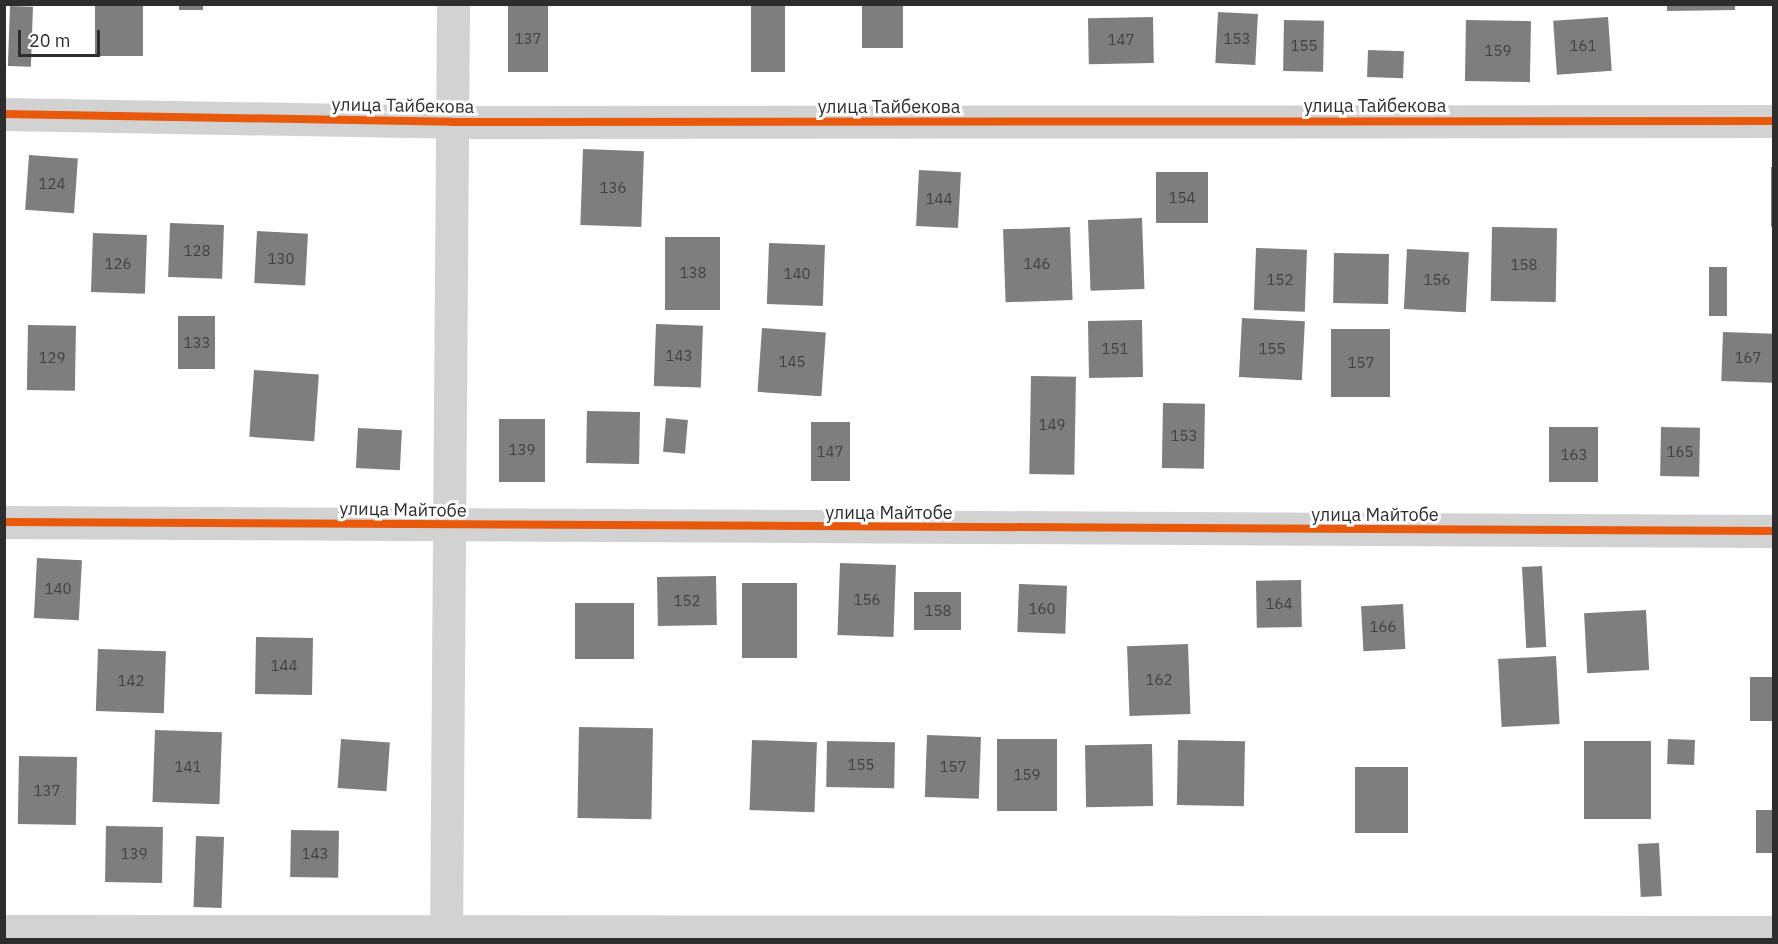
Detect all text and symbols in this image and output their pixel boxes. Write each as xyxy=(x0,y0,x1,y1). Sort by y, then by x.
scale bar xyxy=(21,18,104,56)
text: 20 m xyxy=(29,29,71,52)
house number: 137 xyxy=(515,30,541,48)
house number: 153 xyxy=(1224,30,1250,48)
house number: 147 xyxy=(1108,31,1134,49)
house number: 155 xyxy=(1291,37,1317,55)
house number: 161 xyxy=(1570,37,1596,55)
house number: 159 xyxy=(1485,42,1511,60)
street label: улица Тайбекова xyxy=(332,94,474,118)
street label: улица Тайбекова xyxy=(1304,95,1446,117)
street label: улица Тайбекова xyxy=(818,96,960,118)
house number: 124 xyxy=(39,175,65,193)
house number: 136 xyxy=(600,179,626,197)
house number: 154 xyxy=(1169,189,1195,207)
house number: 144 xyxy=(926,190,952,208)
house number: 128 xyxy=(184,242,210,260)
house number: 130 xyxy=(268,250,294,268)
house number: 126 xyxy=(105,255,131,273)
house number: 146 xyxy=(1024,255,1050,273)
house number: 158 xyxy=(1511,256,1537,274)
house number: 138 xyxy=(680,264,706,282)
house number: 140 xyxy=(784,265,810,283)
house number: 152 xyxy=(1267,271,1293,289)
house number: 156 xyxy=(1424,271,1450,289)
house number: 133 xyxy=(184,334,210,352)
house number: 151 xyxy=(1102,340,1128,358)
house number: 155 xyxy=(1259,340,1285,358)
house number: 143 xyxy=(666,347,692,365)
house number: 129 xyxy=(39,349,65,367)
house number: 167 xyxy=(1735,349,1761,367)
house number: 145 xyxy=(779,353,805,371)
house number: 157 xyxy=(1348,354,1374,372)
house number: 149 xyxy=(1039,416,1065,434)
house number: 153 xyxy=(1171,427,1197,445)
house number: 139 xyxy=(509,441,535,459)
house number: 147 xyxy=(817,443,843,461)
house number: 165 xyxy=(1667,443,1693,461)
house number: 163 xyxy=(1561,446,1587,464)
street label: улица Майтобе xyxy=(339,498,467,522)
street label: улица Майтобе xyxy=(825,502,953,524)
street label: улица Майтобе xyxy=(1311,504,1439,526)
house number: 140 xyxy=(45,580,71,598)
house number: 156 xyxy=(854,591,880,609)
house number: 152 xyxy=(674,592,700,610)
house number: 164 xyxy=(1266,595,1292,613)
house number: 160 xyxy=(1029,600,1055,618)
house number: 158 xyxy=(925,602,951,620)
house number: 166 xyxy=(1370,618,1396,636)
house number: 144 xyxy=(271,657,297,675)
house number: 162 xyxy=(1146,671,1172,689)
house number: 142 xyxy=(118,672,144,690)
house number: 155 xyxy=(848,756,874,774)
house number: 141 xyxy=(175,758,201,776)
house number: 157 xyxy=(940,758,966,776)
house number: 159 xyxy=(1014,766,1040,784)
house number: 137 xyxy=(34,782,60,800)
house number: 139 xyxy=(121,845,147,863)
house number: 143 xyxy=(302,845,328,863)

